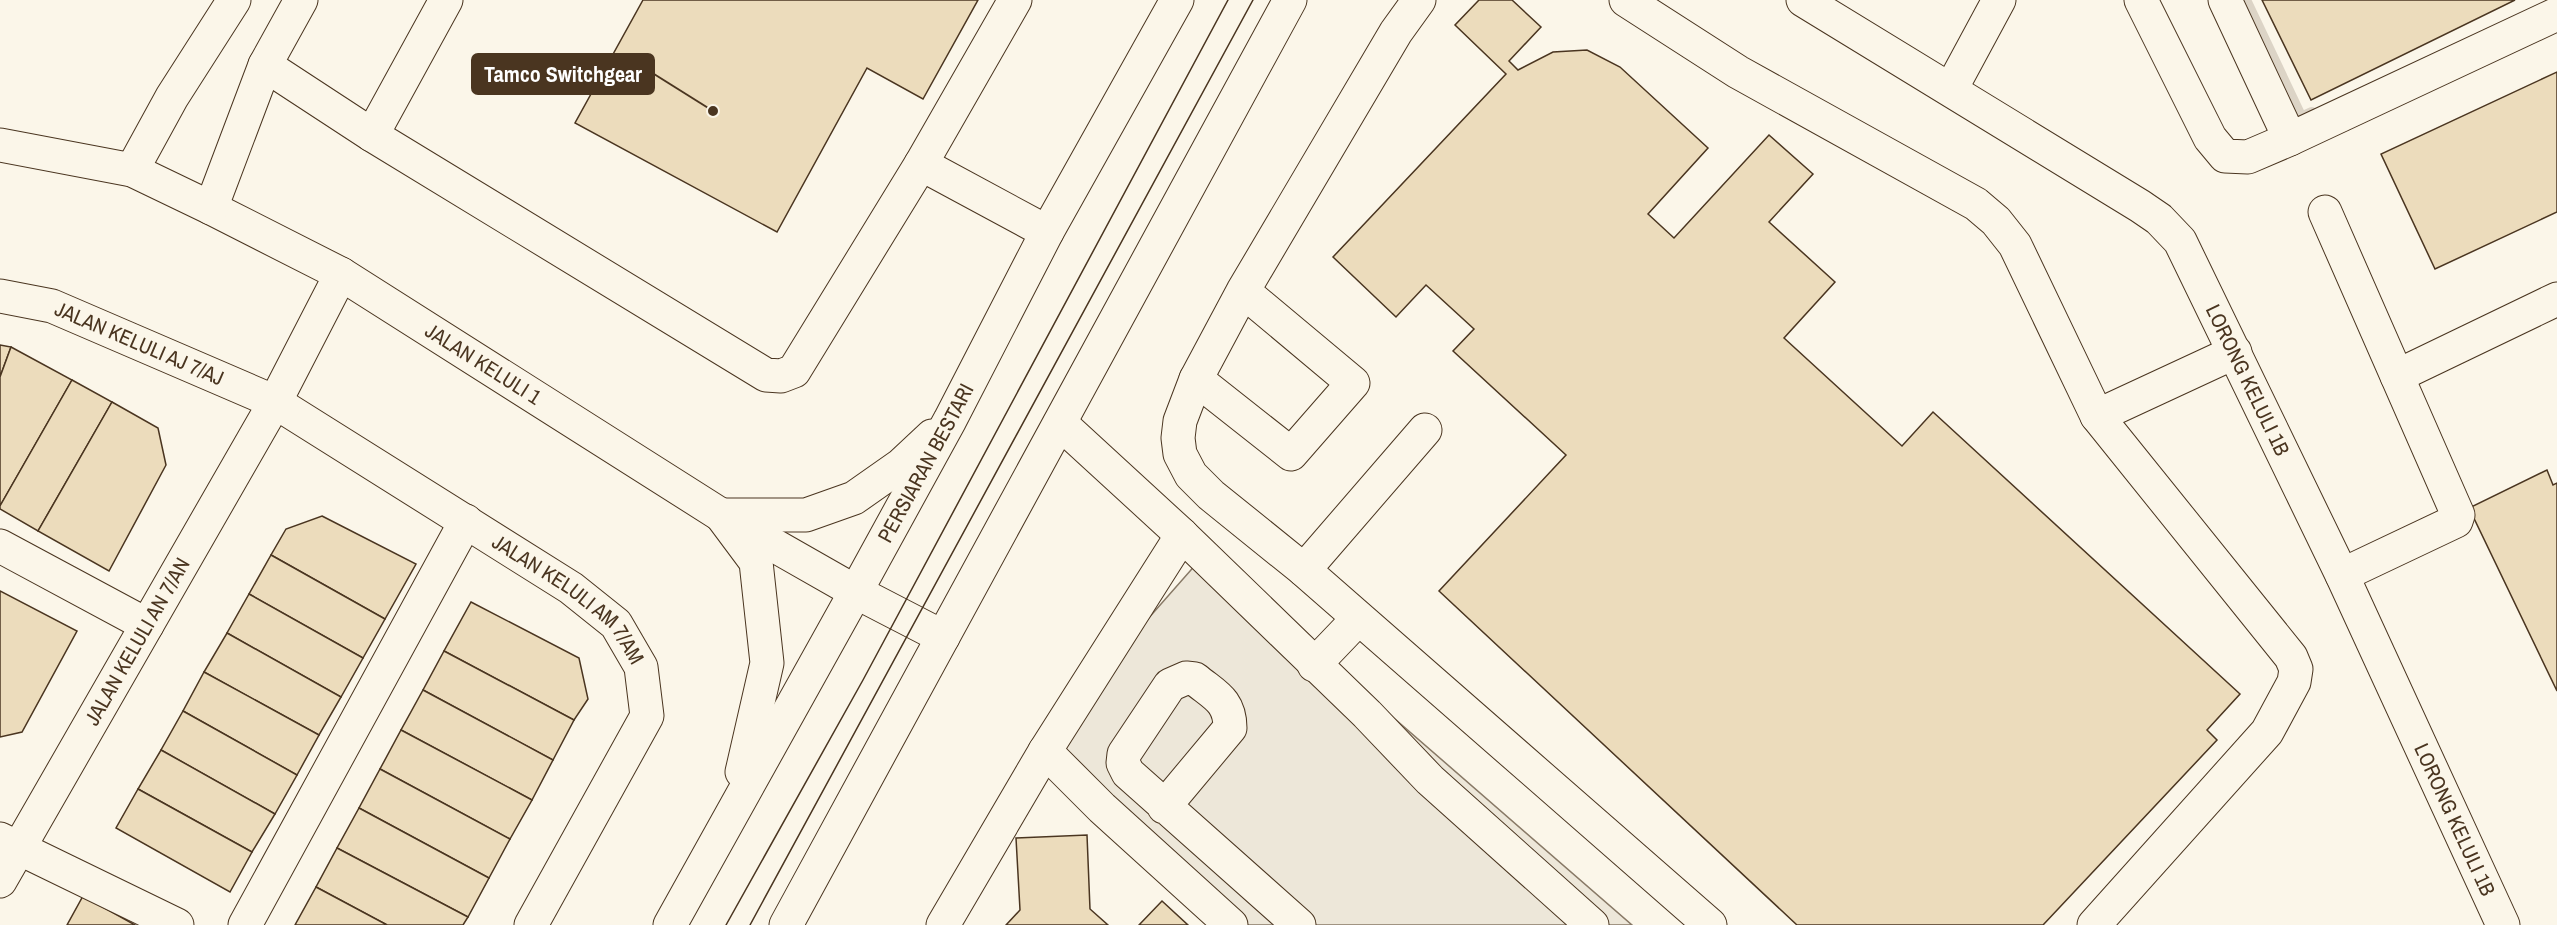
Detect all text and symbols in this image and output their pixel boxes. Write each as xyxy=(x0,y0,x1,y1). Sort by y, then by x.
callout: Tamco Switchgear xyxy=(472,54,654,94)
text: Tamco Switchgear xyxy=(484,59,642,89)
street label: JALAN KELULI AJ 7/AJ xyxy=(51,294,228,392)
street label: LORONG KELULI 1B xyxy=(2199,299,2297,460)
street label: JALAN KELULI 1 xyxy=(420,316,547,412)
street label: PERSIARAN BESTARI xyxy=(871,378,980,548)
street label: JALAN KELULI AM 7/AM xyxy=(487,527,651,669)
street label: JALAN KELULI AN 7/AN xyxy=(77,552,197,730)
street label: LORONG KELULI 1B xyxy=(2407,739,2503,900)

